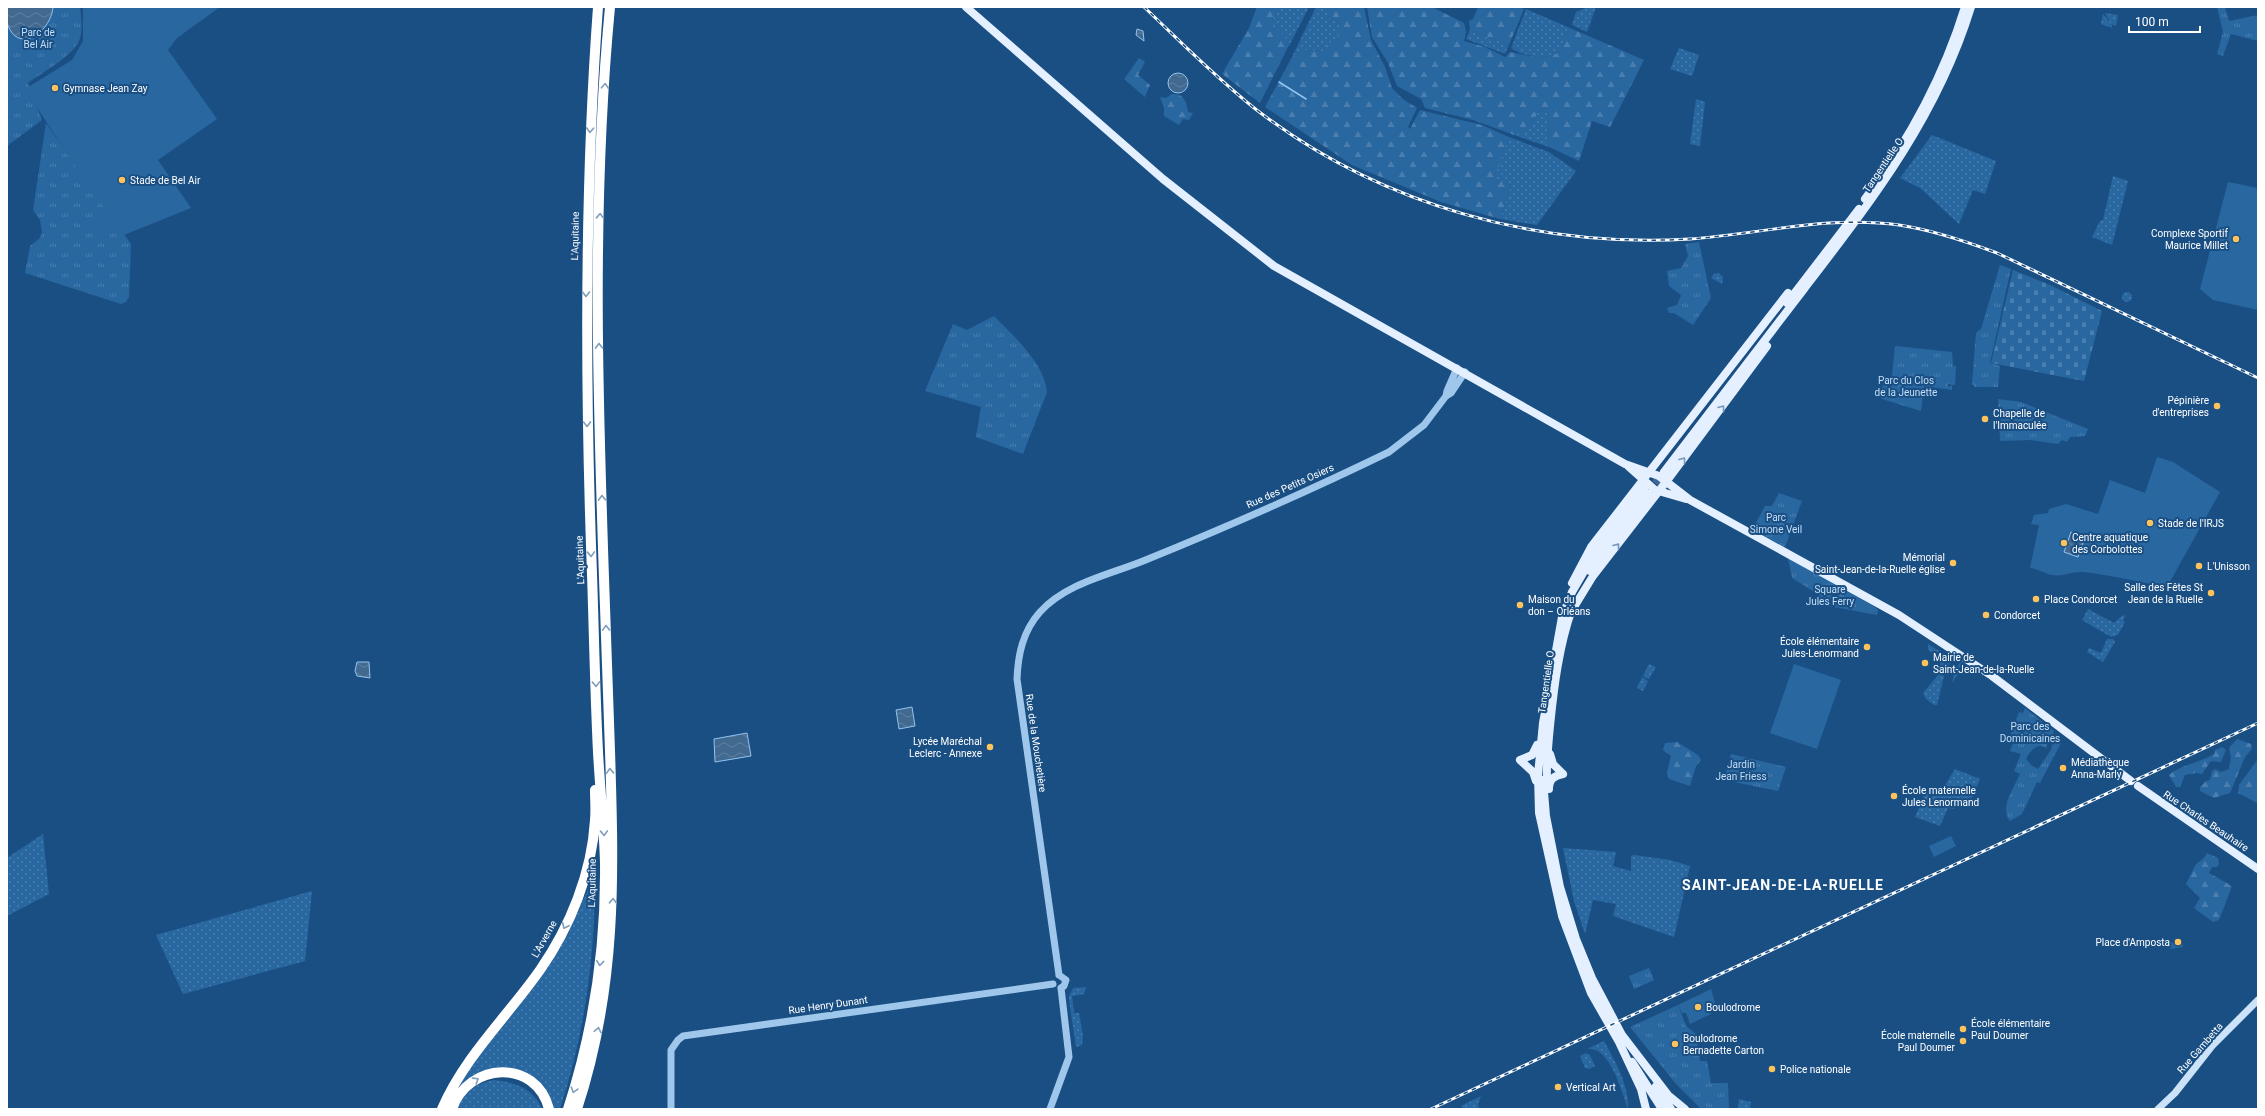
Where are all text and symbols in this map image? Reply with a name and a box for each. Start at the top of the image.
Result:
scale bar [2129,8,2200,34]
text: 100 m [2135,15,2169,29]
park label: Parc de Bel Air [21,27,55,50]
marker: Gymnase Jean Zay [50,83,60,93]
place label: Gymnase Jean Zay [63,83,148,94]
one-way arrow [600,83,609,89]
one-way arrow [586,127,595,133]
street label: Tangentielle O [1861,136,1905,194]
marker: Stade de Bel Air [117,175,127,185]
place label: Stade de Bel Air [130,175,201,186]
street label: L'Aquitaine [569,212,581,260]
one-way arrow [596,213,604,219]
place label: Complexe Sportif Maurice Millet [2151,228,2229,251]
marker: Complexe Sportif Maurice Millet [2231,234,2241,244]
one-way arrow [582,291,590,297]
one-way arrow [595,343,603,349]
park label: Parc du Clos de la Jeunette [1875,375,1937,398]
place label: Pépinière d'entreprises [2152,395,2209,418]
marker: Pépinière d'entreprises [2212,401,2222,411]
one-way arrow [1718,405,1725,412]
place label: Chapelle de l'Immaculée [1993,408,2047,431]
marker: Chapelle de l'Immaculée [1980,414,1990,424]
one-way arrow [583,421,592,427]
one-way arrow [1678,457,1686,464]
street label: Rue des Petits Osiers [1245,462,1335,510]
one-way arrow [597,495,606,501]
park label: Parc Simone Veil [1750,512,1802,535]
marker: Stade de l'IRJS [2145,518,2155,528]
place label: Stade de l'IRJS [2158,518,2224,529]
place label: Centre aquatique des Corbolottes [2072,532,2148,555]
street label: L'Aquitaine [574,535,586,585]
marker: Centre aquatique des Corbolottes [2059,538,2069,548]
one-way arrow [1612,543,1619,550]
one-way arrow [587,551,596,557]
place label: Mémorial Saint-Jean-de-la-Ruelle église [1815,552,1945,575]
marker: Mémorial Saint-Jean-de-la-Ruelle église [1948,558,1958,568]
marker: L'Unisson [2194,561,2204,571]
place label: L'Unisson [2207,561,2250,572]
place label: Salle des Fêtes St Jean de la Ruelle [2124,582,2203,605]
park label: Square Jules Ferry [1806,584,1855,607]
marker: Salle des Fêtes St Jean de la Ruelle [2206,588,2216,598]
place label: Maison du don – Orléans [1528,594,1591,617]
marker: Place Condorcet [2031,594,2041,604]
place label: Place Condorcet [2044,594,2117,605]
marker: Maison du don – Orléans [1515,600,1525,610]
marker: Condorcet [1981,610,1991,620]
place label: Condorcet [1994,610,2040,621]
one-way arrow [602,625,610,631]
place label: École élémentaire Jules-Lenormand [1780,635,1859,659]
marker: École élémentaire Jules-Lenormand [1862,642,1872,652]
street label: Tangentielle O [1536,650,1556,714]
place label: Mairie de Saint-Jean-de-la-Ruelle [1933,652,2034,675]
marker: Mairie de Saint-Jean-de-la-Ruelle [1920,658,1930,668]
one-way arrow [592,681,600,687]
street label: Rue de la Mouchetière [1024,693,1048,793]
park label: Parc des Dominicaines [2000,721,2060,744]
place label: Lycée Maréchal Leclerc - Annexe [909,736,982,759]
marker: Lycée Maréchal Leclerc - Annexe [985,742,995,752]
place label: Médiathèque Anna-Marly [2071,757,2129,780]
park label: Jardin Jean Friess [1715,759,1767,782]
marker: Médiathèque Anna-Marly [2058,763,2068,773]
one-way arrow [606,768,615,774]
place label: École maternelle Jules Lenormand [1902,784,1979,808]
street label: Rue Charles Beauhaire [2161,788,2251,854]
marker: École maternelle Jules Lenormand [1889,791,1899,801]
one-way arrow [599,830,608,836]
street label: L'Aquitaine [586,859,598,907]
district label: SAINT-JEAN-DE-LA-RUELLE [1682,877,1884,893]
one-way arrow [608,898,617,904]
street label: L'Arverne [529,918,559,960]
one-way arrow [562,922,570,929]
place label: Place d'Amposta [2096,937,2170,948]
marker: Place d'Amposta [2173,937,2183,947]
one-way arrow [596,960,605,966]
street label: Rue Henry Dunant [788,994,868,1016]
marker: Boulodrome [1693,1002,1703,1012]
place label: Boulodrome [1706,1002,1760,1013]
place label: École élémentaire Paul Doumer [1971,1017,2050,1041]
street label: Rue Gambetta [2175,1020,2225,1076]
marker: École élémentaire Paul Doumer [1958,1024,1968,1034]
one-way arrow [593,1027,602,1033]
place label: École maternelle Paul Doumer [1881,1029,1956,1053]
place label: Boulodrome Bernadette Carton [1683,1033,1764,1056]
marker: École maternelle Paul Doumer [1958,1036,1968,1046]
marker: Boulodrome Bernadette Carton [1670,1039,1680,1049]
marker: Police nationale [1767,1064,1777,1074]
place label: Police nationale [1780,1064,1851,1075]
one-way arrow [472,1077,479,1084]
marker: Vertical Art [1553,1082,1563,1092]
place label: Vertical Art [1566,1082,1616,1093]
one-way arrow [570,1086,579,1093]

